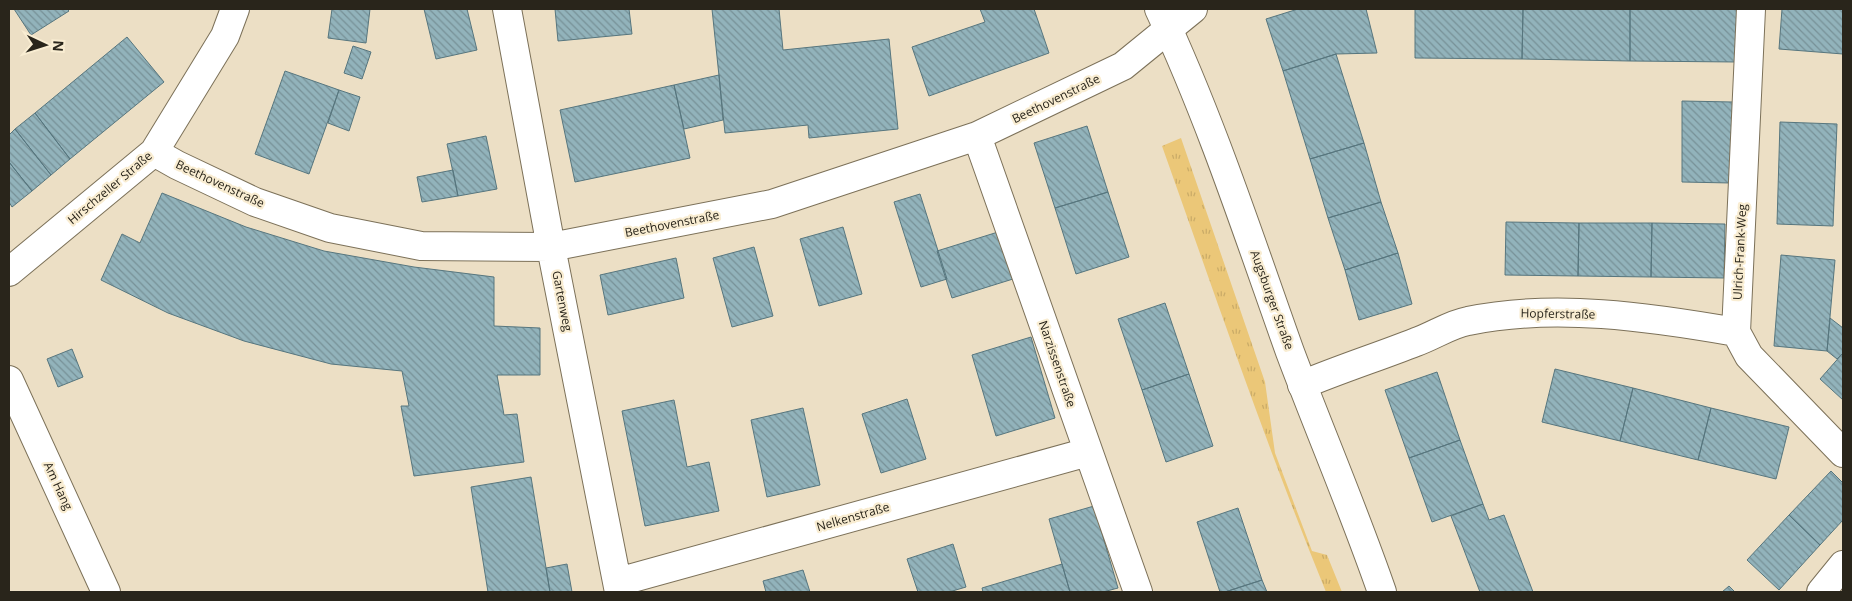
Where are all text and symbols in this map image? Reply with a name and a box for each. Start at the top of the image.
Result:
north arrow [20,20,70,70]
text: N [49,40,68,52]
street label: Beethovenstraße [1009,70,1103,127]
street label: Hirschzeller Straße [64,147,156,228]
street label: Beethovenstraße [173,156,268,212]
street label: Ulrich-Frank-Weg [1728,203,1751,301]
street label: Beethovenstraße [623,206,721,241]
street label: Augsburger Straße [1247,248,1298,352]
street label: Gartenweg [548,269,577,333]
street label: Hopferstraße [1520,304,1596,323]
street label: Narzissenstraße [1035,318,1080,410]
street label: Am Hang [40,459,77,513]
street label: Nelkenstraße [814,498,891,535]

